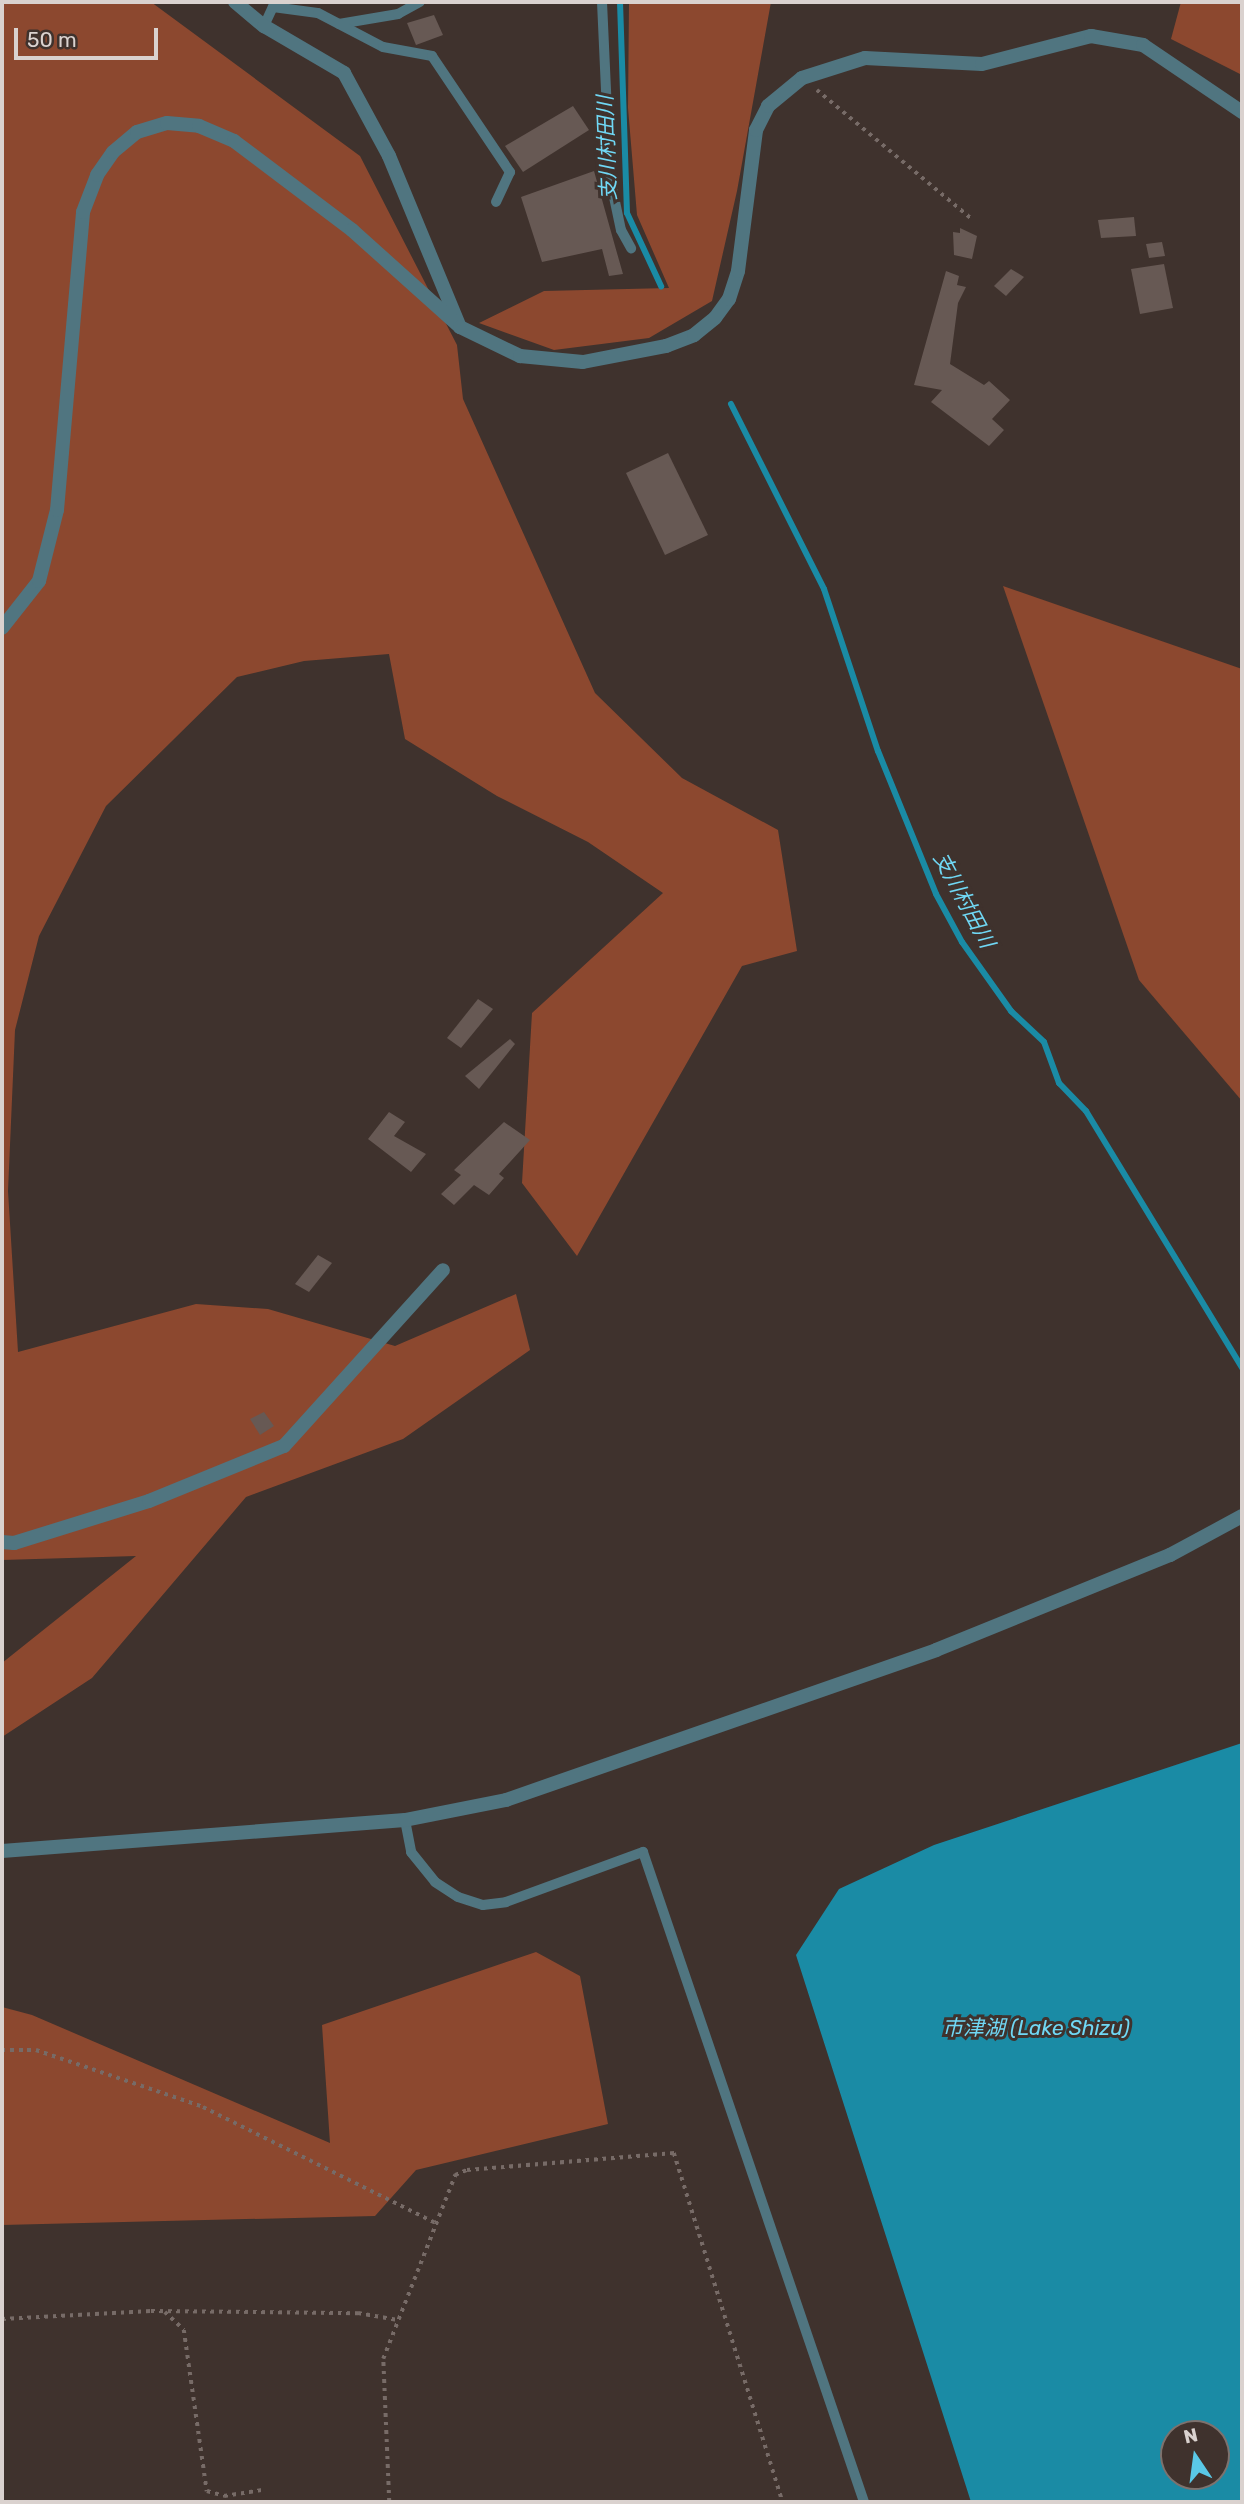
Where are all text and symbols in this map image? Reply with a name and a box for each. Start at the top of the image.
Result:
scale bar [18,14,161,58]
text: 50 m [27,27,77,52]
water label: 支川村田川 [593,95,621,201]
water label: 支川村田川 [928,848,1000,952]
water label: 市津湖 (Lake Shizu) [942,2015,1130,2041]
north arrow [1160,2420,1230,2490]
text: N [1181,2423,1200,2449]

